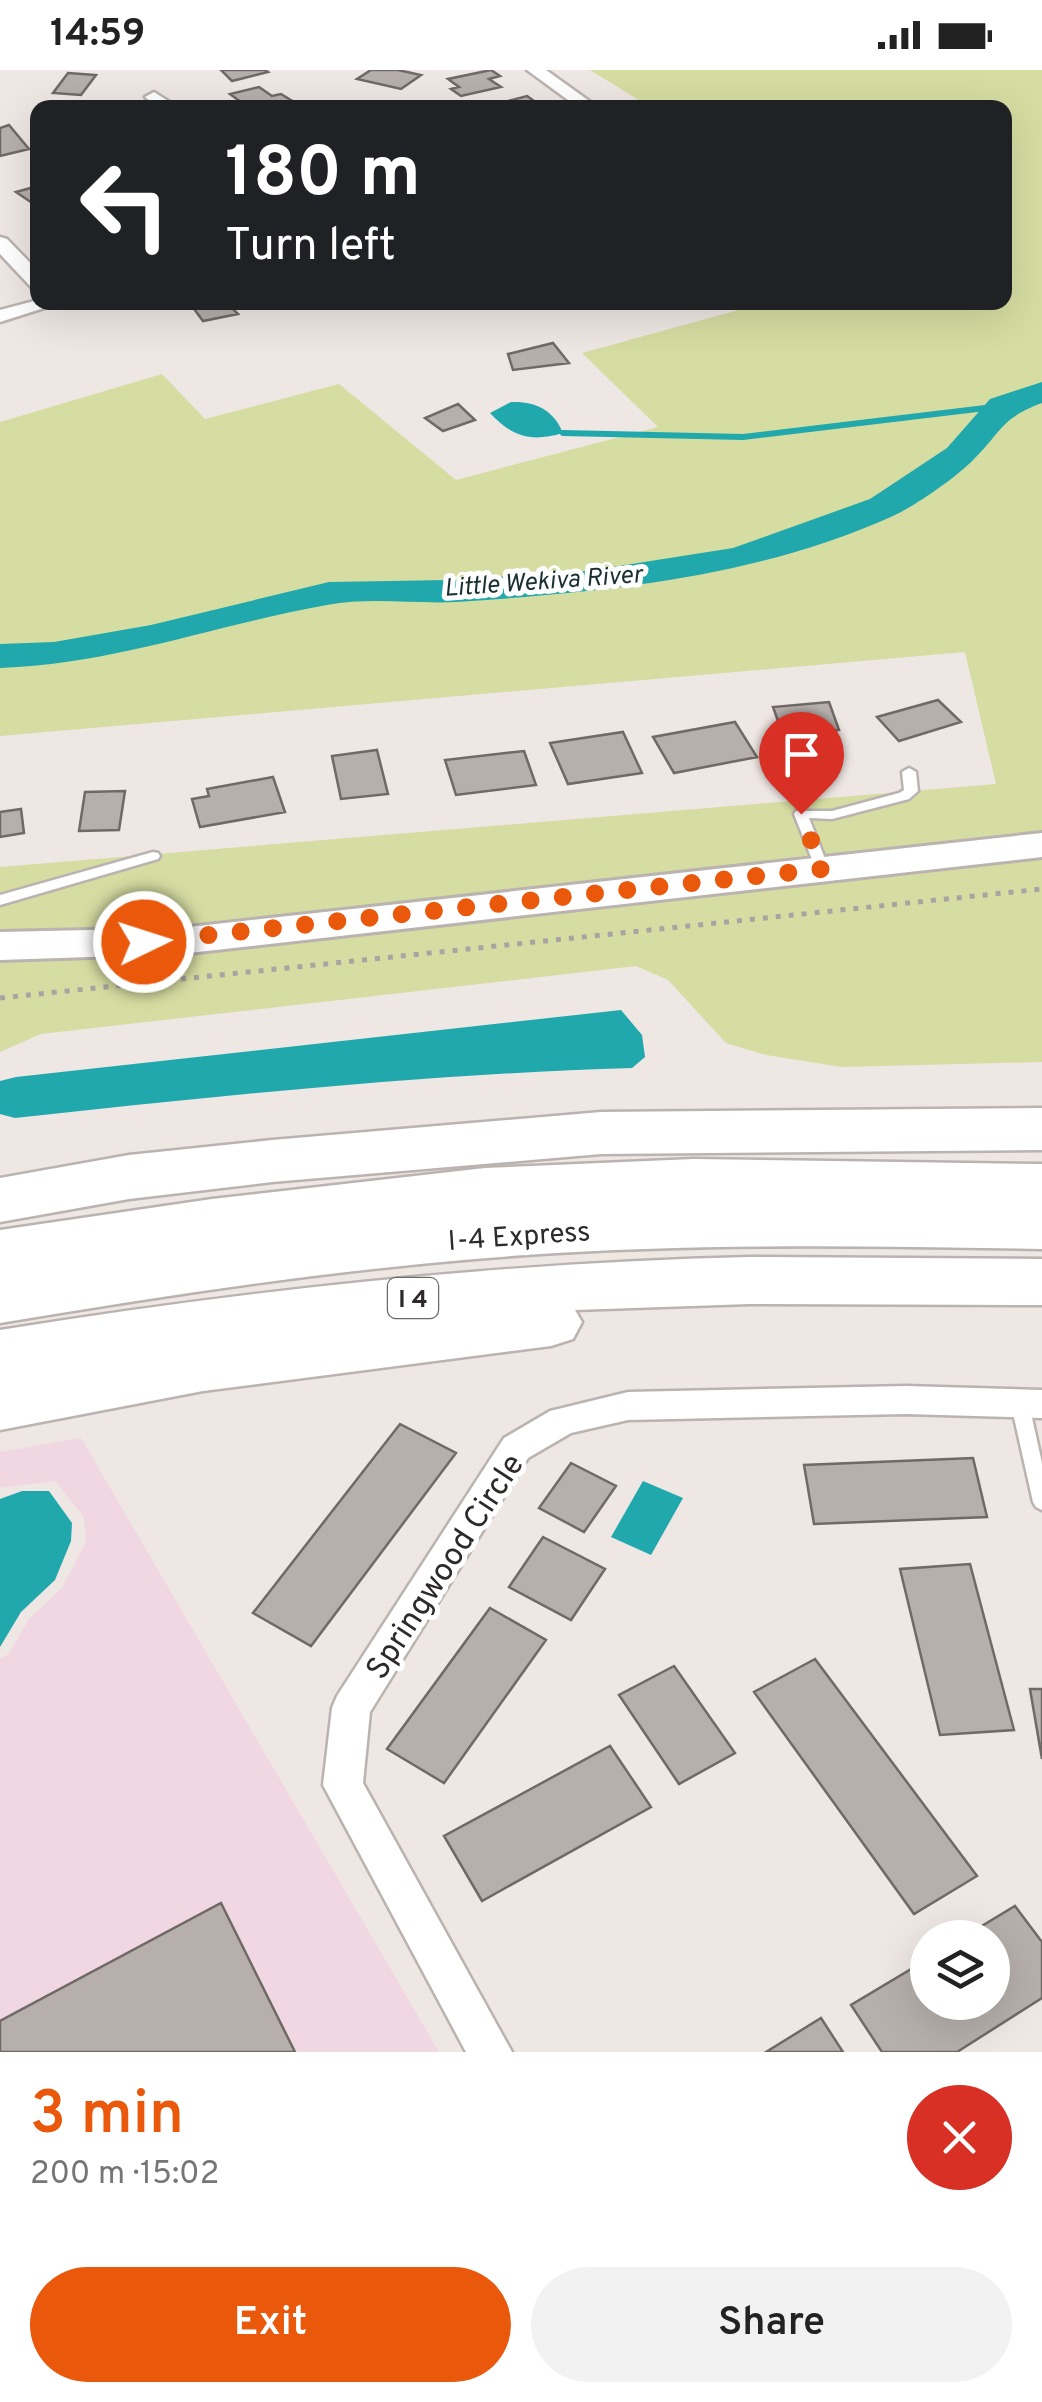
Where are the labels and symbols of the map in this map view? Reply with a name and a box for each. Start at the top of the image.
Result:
water label: Little Wekiva River [443,560,646,606]
pin [759,712,844,815]
position arrow [92,890,196,994]
street label: I-4 Express [447,1215,592,1261]
road number: I 4 [388,1278,438,1318]
street label: Springwood Circle [359,1447,534,1688]

